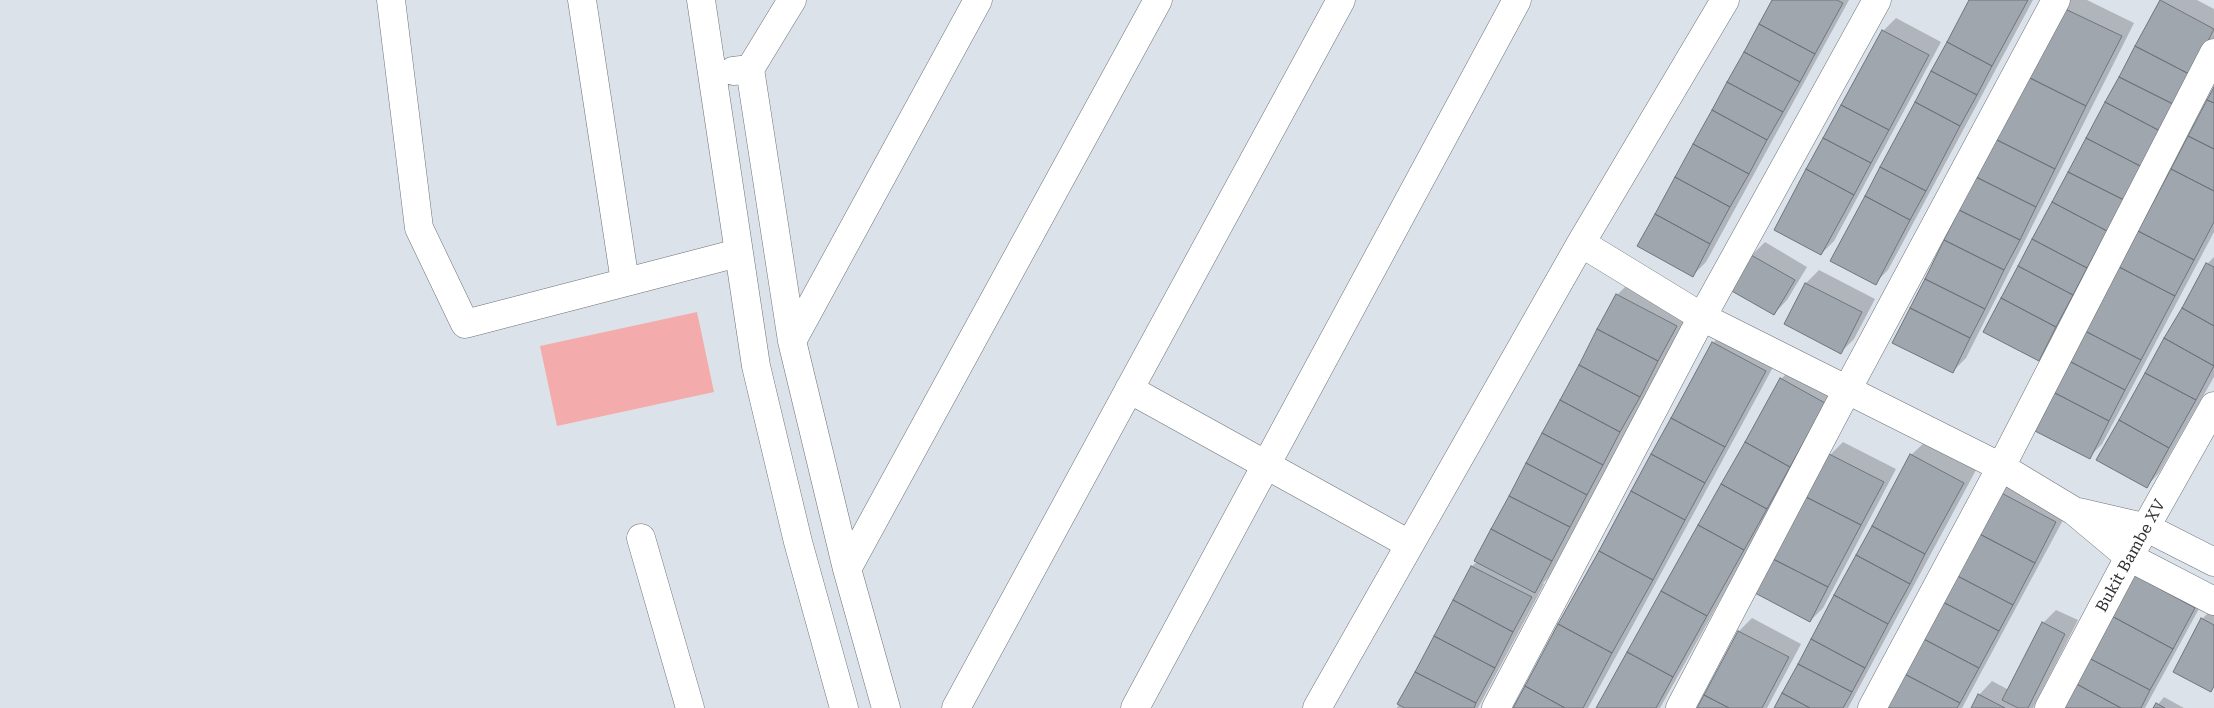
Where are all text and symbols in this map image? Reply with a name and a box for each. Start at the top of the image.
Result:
street label: Bukit Bambe XV [2092,496,2170,616]

